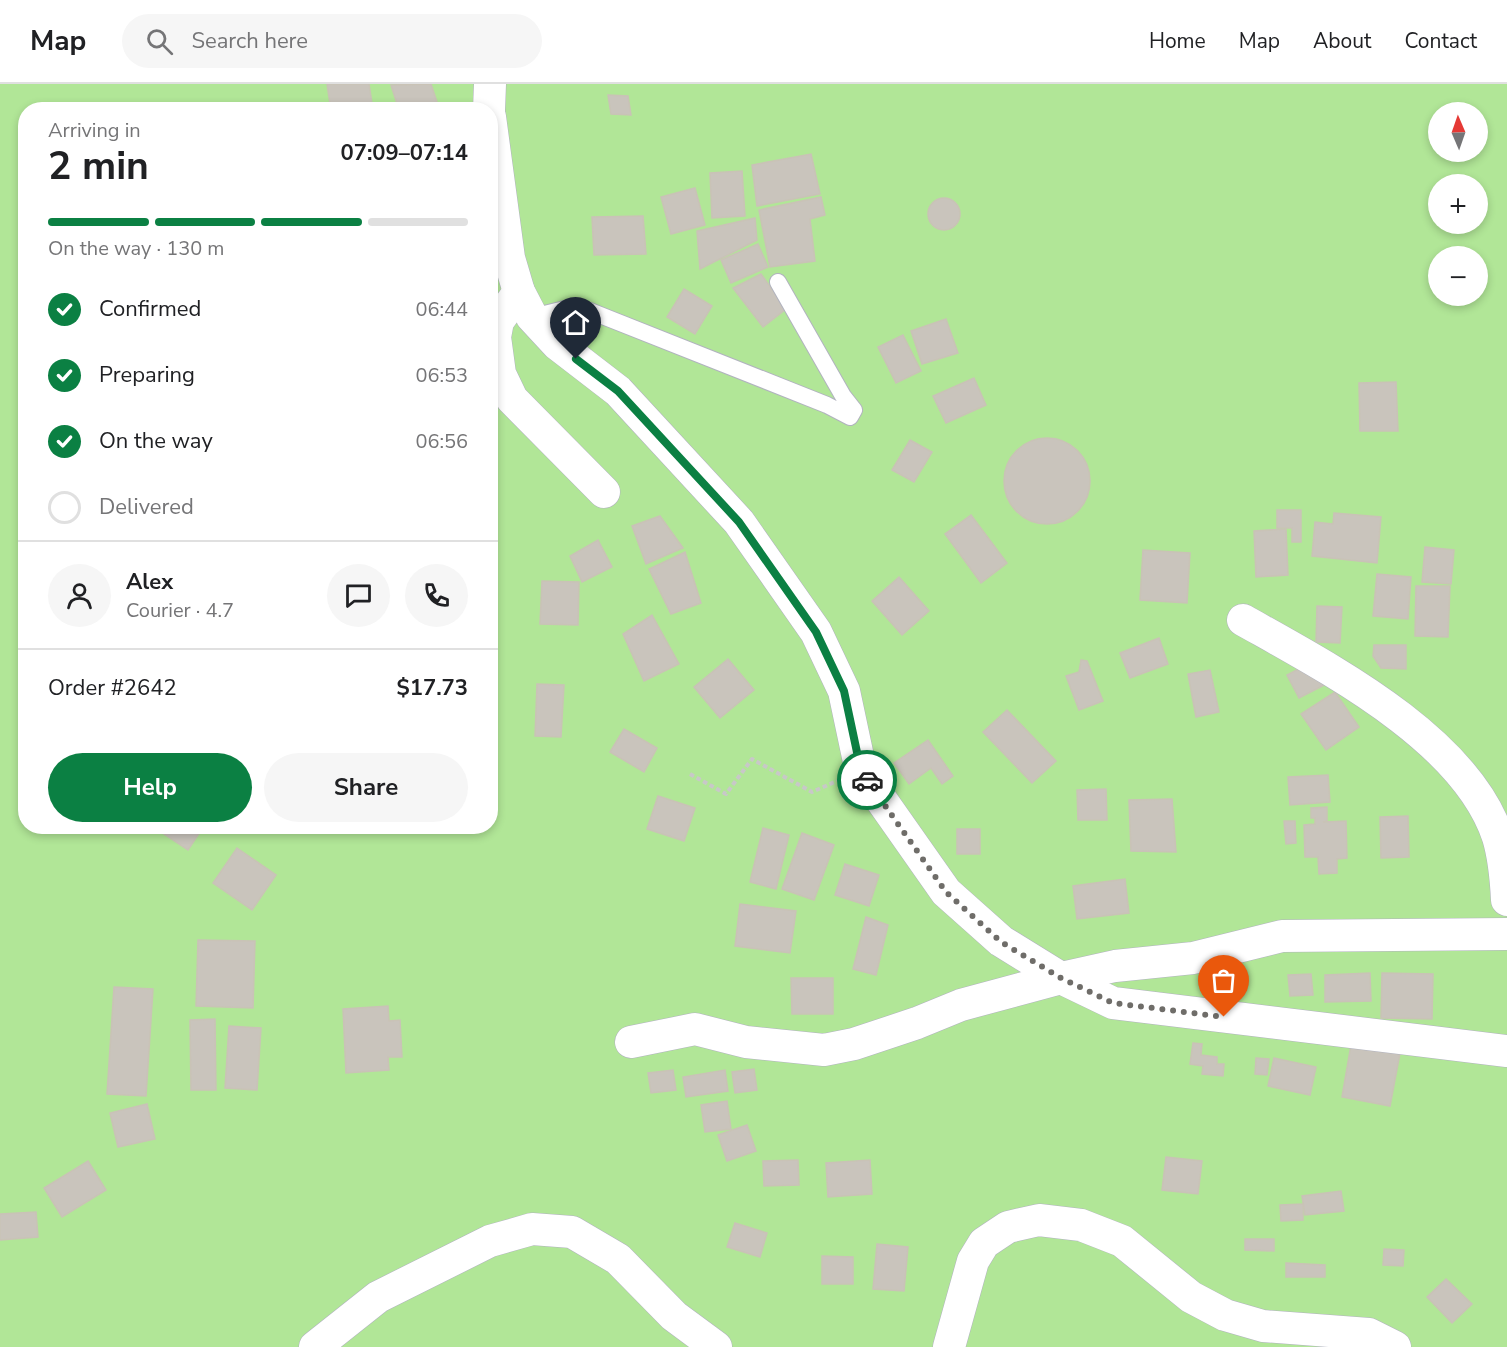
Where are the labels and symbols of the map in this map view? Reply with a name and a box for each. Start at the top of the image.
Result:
north arrow [1428,102,1488,162]
pin [550,297,601,359]
courier [837,750,897,810]
pin [1198,955,1249,1017]

